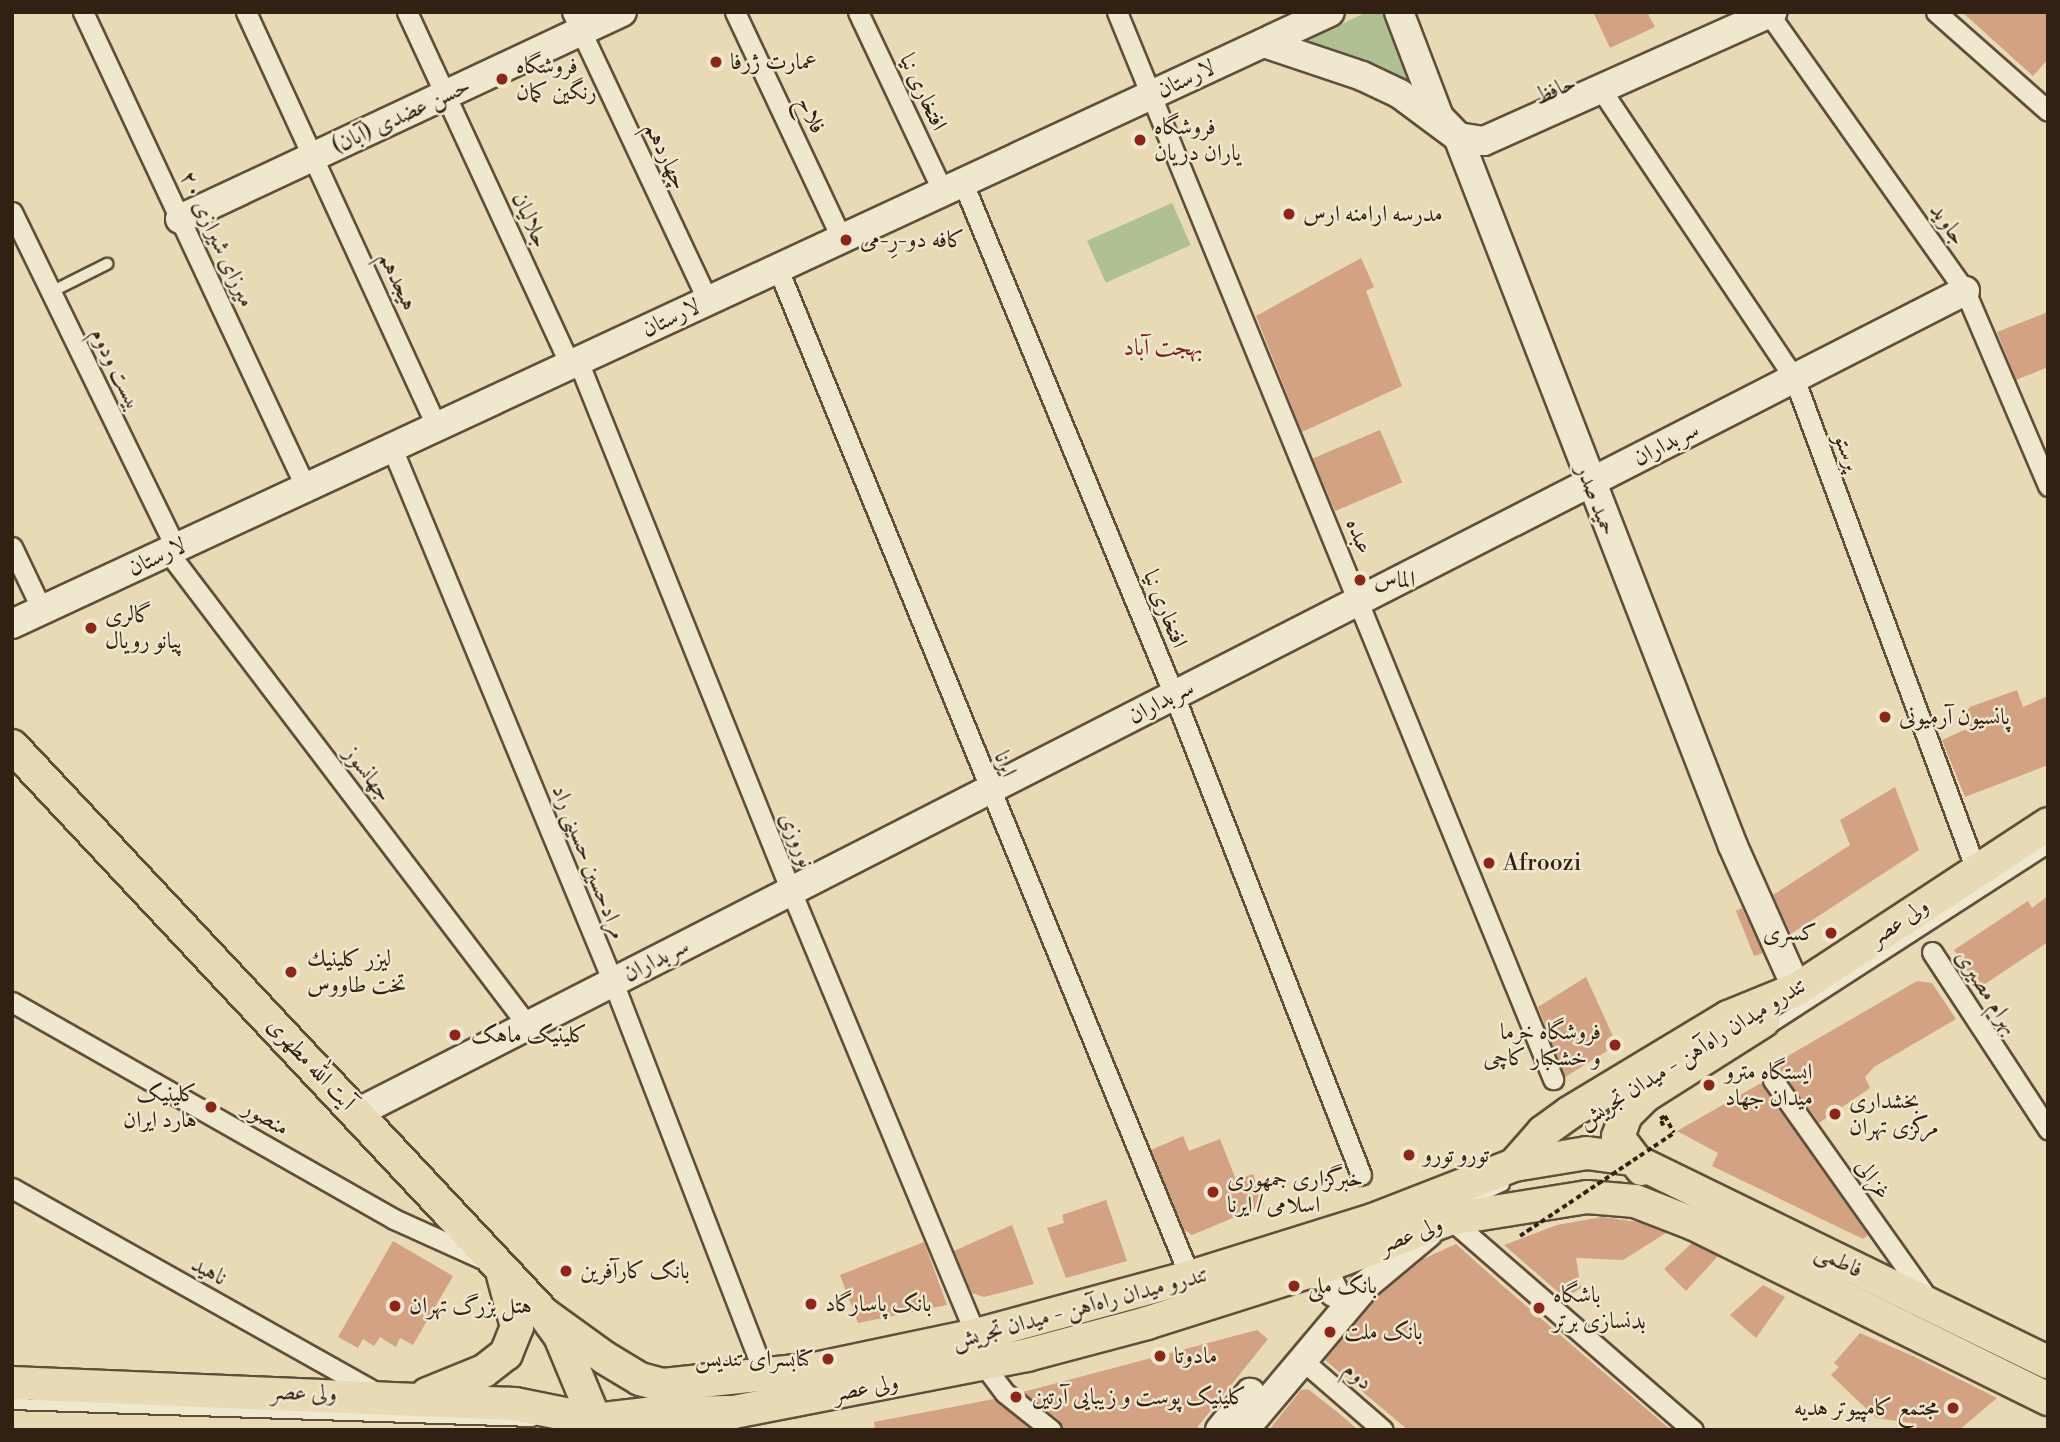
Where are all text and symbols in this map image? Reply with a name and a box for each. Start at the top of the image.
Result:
place label: عمارت ژرفا [730,48,817,76]
street label: افتخاری نیا [893,49,953,135]
place label: فروشگاه رنگین کمان [516,52,597,106]
marker: عمارت ژرفا [708,54,724,70]
street label: لارستان [1153,54,1219,104]
street label: حافظ [1530,68,1580,112]
marker: فروشگاه رنگین کمان [494,71,510,87]
street label: حسن عضدی (آبان) [327,72,475,160]
street label: فلاح [790,92,832,138]
place label: فروشگاه یاران دریان [1154,113,1241,167]
street label: چهاردهم [638,118,694,194]
marker: فروشگاه یاران دریان [1132,132,1148,148]
street label: میرزای شیرازی ۲۰ [173,166,261,312]
street label: جلالیان [505,188,555,252]
street label: جاوید [1924,198,1972,250]
place label: مدرسه ارامنه ارس [1303,200,1443,228]
marker: مدرسه ارامنه ارس [1281,206,1297,222]
place label: کافه دو-رِ-می [860,226,965,254]
marker: کافه دو-رِ-می [838,232,854,248]
street label: هیجدهم [372,247,424,315]
street label: لارستان [638,293,704,343]
street label: بیست ودوم [84,323,148,415]
district label: بهجت آباد [1123,335,1203,363]
street label: سربداران [1629,416,1703,472]
street label: پرستو [1828,430,1866,474]
street label: حمید صدر [1570,460,1622,540]
street label: عبده [1339,514,1379,558]
street label: لارستان [124,532,190,582]
street label: افتخاری نیا [1137,566,1193,652]
place label: الماس [1374,566,1415,594]
marker: الماس [1352,572,1368,588]
place label: گالری پیانو رویال [105,601,183,655]
marker: گالری پیانو رویال [83,620,99,636]
street label: سربداران [1124,674,1198,730]
place label: پانسیون آرمیونی [1899,703,2010,731]
marker: پانسیون آرمیونی [1877,709,1893,725]
street label: جهانسوز [338,741,398,807]
street label: ايرنا [987,747,1023,781]
street label: مرادحسین حسینی راد [545,781,633,943]
street label: نوروزی [773,808,821,872]
place label: Afroozi [1503,849,1581,877]
marker: Afroozi [1481,855,1497,871]
street label: ولی عصر [1864,892,1934,952]
place label: كسرى [1763,919,1817,947]
marker: كسرى [1823,925,1839,941]
street label: سربداران [619,932,693,988]
street label: بهرام مصیری [1949,944,2025,1040]
place label: ليزر كلينيك تخت طاووس [307,945,406,999]
marker: ليزر كلينيك تخت طاووس [281,962,301,982]
street label: تندرو میدان راه‌آهن - میدان تجریش [1573,971,1811,1135]
street label: آیت الله مطهری [261,1012,361,1116]
place label: فروشگاه خرما و خشکبار کاچی [1483,1018,1601,1072]
place label: کلینیک ماهک [471,1021,587,1049]
marker: کلینیک ماهک [445,1025,465,1045]
marker: فروشگاه خرما و خشکبار کاچی [1607,1037,1623,1053]
place label: ایستگاه مترو میدان جهاد [1725,1058,1813,1112]
marker: ایستگاه مترو میدان جهاد [1699,1075,1719,1095]
place label: کلینیک هارد ایران [123,1080,197,1134]
place label: بخشداری مرکزی تهران [1849,1087,1939,1141]
street label: منصور [238,1094,294,1142]
marker: کلینیک هارد ایران [203,1099,219,1115]
marker: بخشداری مرکزی تهران [1827,1106,1843,1122]
place label: تورو تورو [1423,1141,1489,1169]
marker: تورو تورو [1401,1147,1417,1163]
street label: غزالی [1849,1153,1897,1205]
place label: خبرگزاری جمهوری اسلامی / ایرنا [1227,1165,1363,1219]
marker: خبرگزاری جمهوری اسلامی / ایرنا [1205,1184,1221,1200]
street label: ولی عصر [1375,1210,1447,1260]
street label: فاطمی [1811,1238,1867,1284]
street label: ناهید [186,1250,232,1292]
place label: بانک کارآفرین [580,1257,690,1285]
street label: تندرو میدان راه‌آهن - میدان تجریش [949,1260,1211,1356]
marker: بانک کارآفرین [558,1263,574,1279]
place label: بانک ملی [1308,1272,1377,1300]
marker: بانک ملی [1286,1278,1302,1294]
place label: باشگاه بدنسازی برتر [1553,1281,1646,1335]
place label: بانک پاسارگاد [825,1290,932,1318]
place label: هتل بزرگ تهران [409,1292,532,1320]
marker: بانک پاسارگاد [803,1296,819,1312]
marker: هتل بزرگ تهران [387,1298,403,1314]
marker: باشگاه بدنسازی برتر [1531,1300,1547,1316]
place label: بانک ملت [1344,1318,1423,1346]
marker: بانک ملت [1322,1324,1338,1340]
place label: مادوتا [1174,1342,1217,1370]
place label: کتابسرای تندیس [695,1345,814,1373]
marker: مادوتا [1152,1348,1168,1364]
marker: کتابسرای تندیس [820,1351,836,1367]
street label: دوم [1338,1356,1378,1396]
street label: ولی عصر [831,1368,901,1408]
street label: ولی عصر [271,1378,337,1408]
place label: کلینیک پوست و زیبایی آرتین [1032,1383,1246,1411]
marker: کلینیک پوست و زیبایی آرتین [1006,1387,1026,1407]
place label: مجتمع کامپیوتر هدیه [1794,1394,1939,1422]
marker: مجتمع کامپیوتر هدیه [1945,1400,1961,1416]

